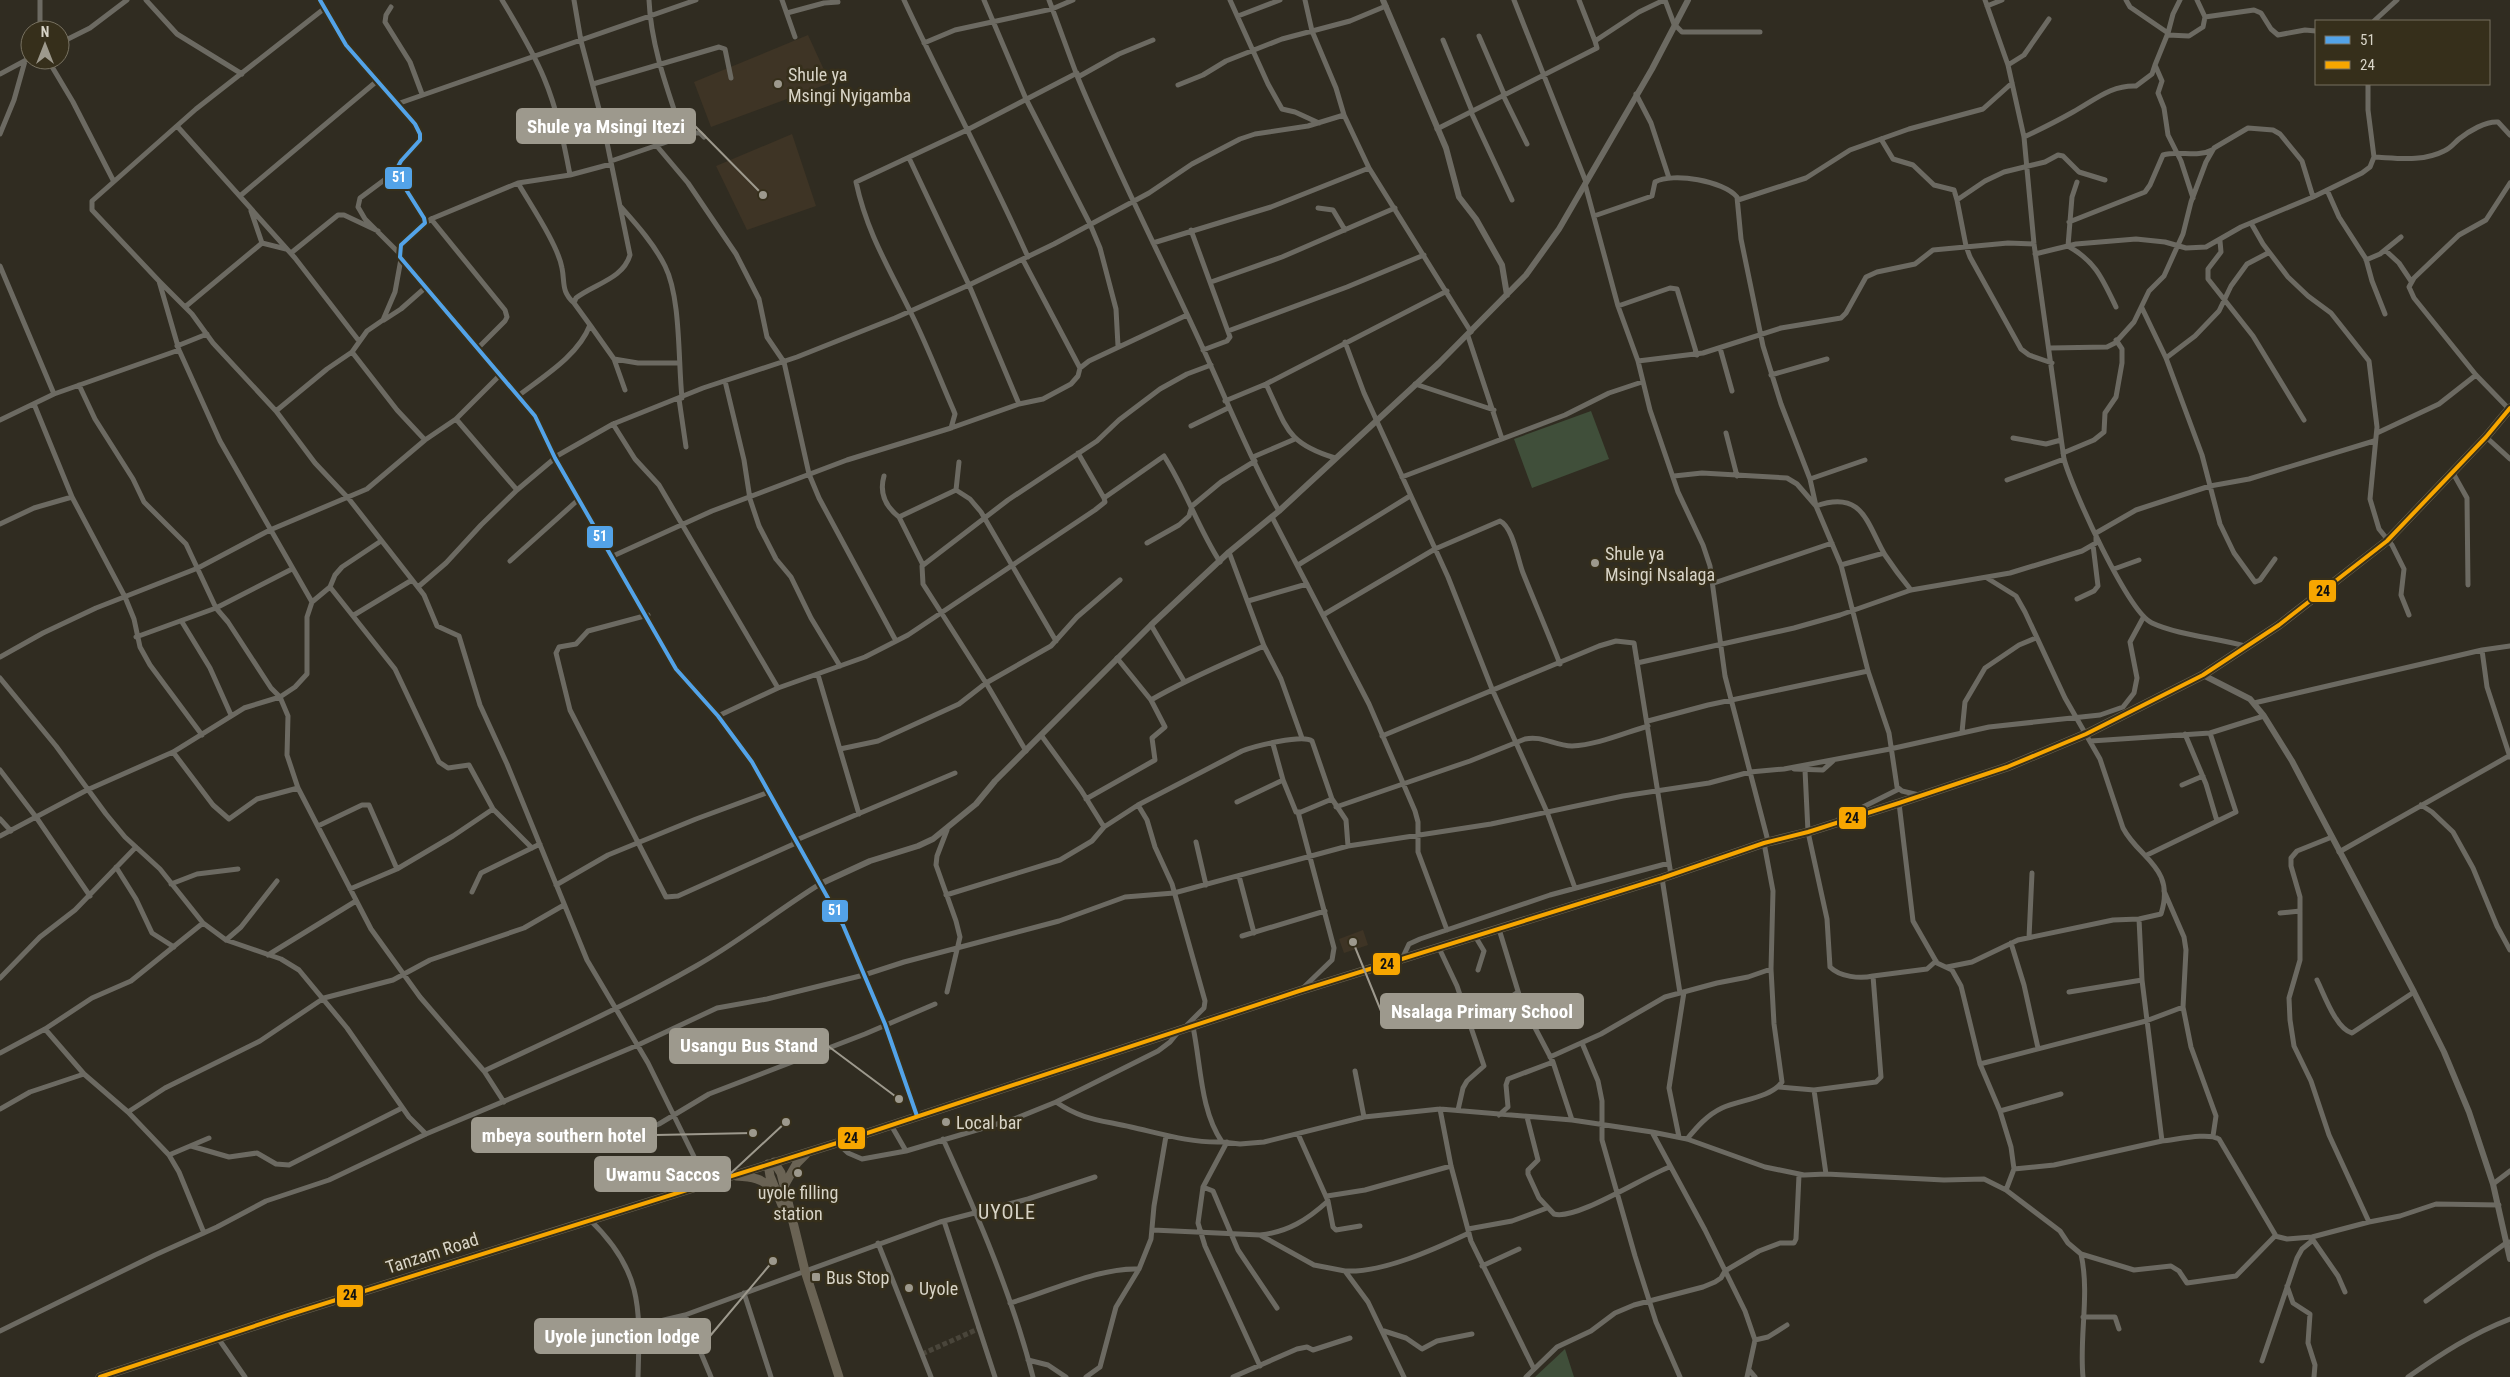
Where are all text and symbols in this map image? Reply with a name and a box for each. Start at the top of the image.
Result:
north arrow [20,20,70,70]
legend [2315,20,2490,85]
text: N [41,24,49,40]
text: 51 [2360,31,2375,49]
text: 24 [2360,56,2375,74]
place label: Shule ya Msingi Nyigamba [788,64,911,106]
marker: Shule ya Msingi Nyigamba [772,78,784,90]
callout: Shule ya Msingi Itezi [517,109,695,143]
text: Shule ya Msingi Itezi [527,115,685,138]
line badge: 51 [384,166,413,190]
text: 51 [392,169,406,185]
line badge: 51 [586,525,614,549]
text: 51 [593,528,607,544]
place label: Shule ya Msingi Nsalaga [1605,543,1715,585]
marker: Shule ya Msingi Nsalaga [1589,557,1601,569]
line badge: 24 [2308,579,2337,603]
text: 24 [2316,583,2330,599]
line badge: 24 [1838,806,1867,830]
text: 24 [1845,810,1859,826]
line badge: 51 [821,899,849,923]
text: 51 [828,902,842,918]
line badge: 24 [1372,952,1401,976]
text: 24 [1380,956,1394,972]
callout: Nsalaga Primary School [1381,994,1583,1028]
text: Nsalaga Primary School [1391,1000,1573,1023]
callout: Usangu Bus Stand [670,1029,828,1063]
text: Usangu Bus Stand [680,1034,818,1057]
place label: Local bar [956,1112,1022,1133]
marker: Local bar [940,1116,952,1128]
callout: mbeya southern hotel [472,1118,656,1152]
text: mbeya southern hotel [482,1124,646,1147]
line badge: 24 [837,1126,866,1150]
text: 24 [844,1130,858,1146]
callout: Uwamu Saccos [595,1157,730,1191]
text: Uwamu Saccos [606,1163,720,1186]
marker: uyole filling station [792,1167,804,1179]
place label: uyole filling station [758,1182,838,1224]
district label: UYOLE [978,1200,1036,1224]
street label: Tanzam Road [383,1228,481,1278]
place label: Bus Stop [826,1267,889,1288]
marker: Bus Stop [810,1271,822,1283]
place label: Uyole [919,1278,958,1299]
marker: Uyole [903,1282,915,1294]
line badge: 24 [336,1284,364,1308]
text: 24 [343,1287,357,1303]
callout: Uyole junction lodge [535,1319,710,1353]
text: Uyole junction lodge [544,1325,700,1348]

